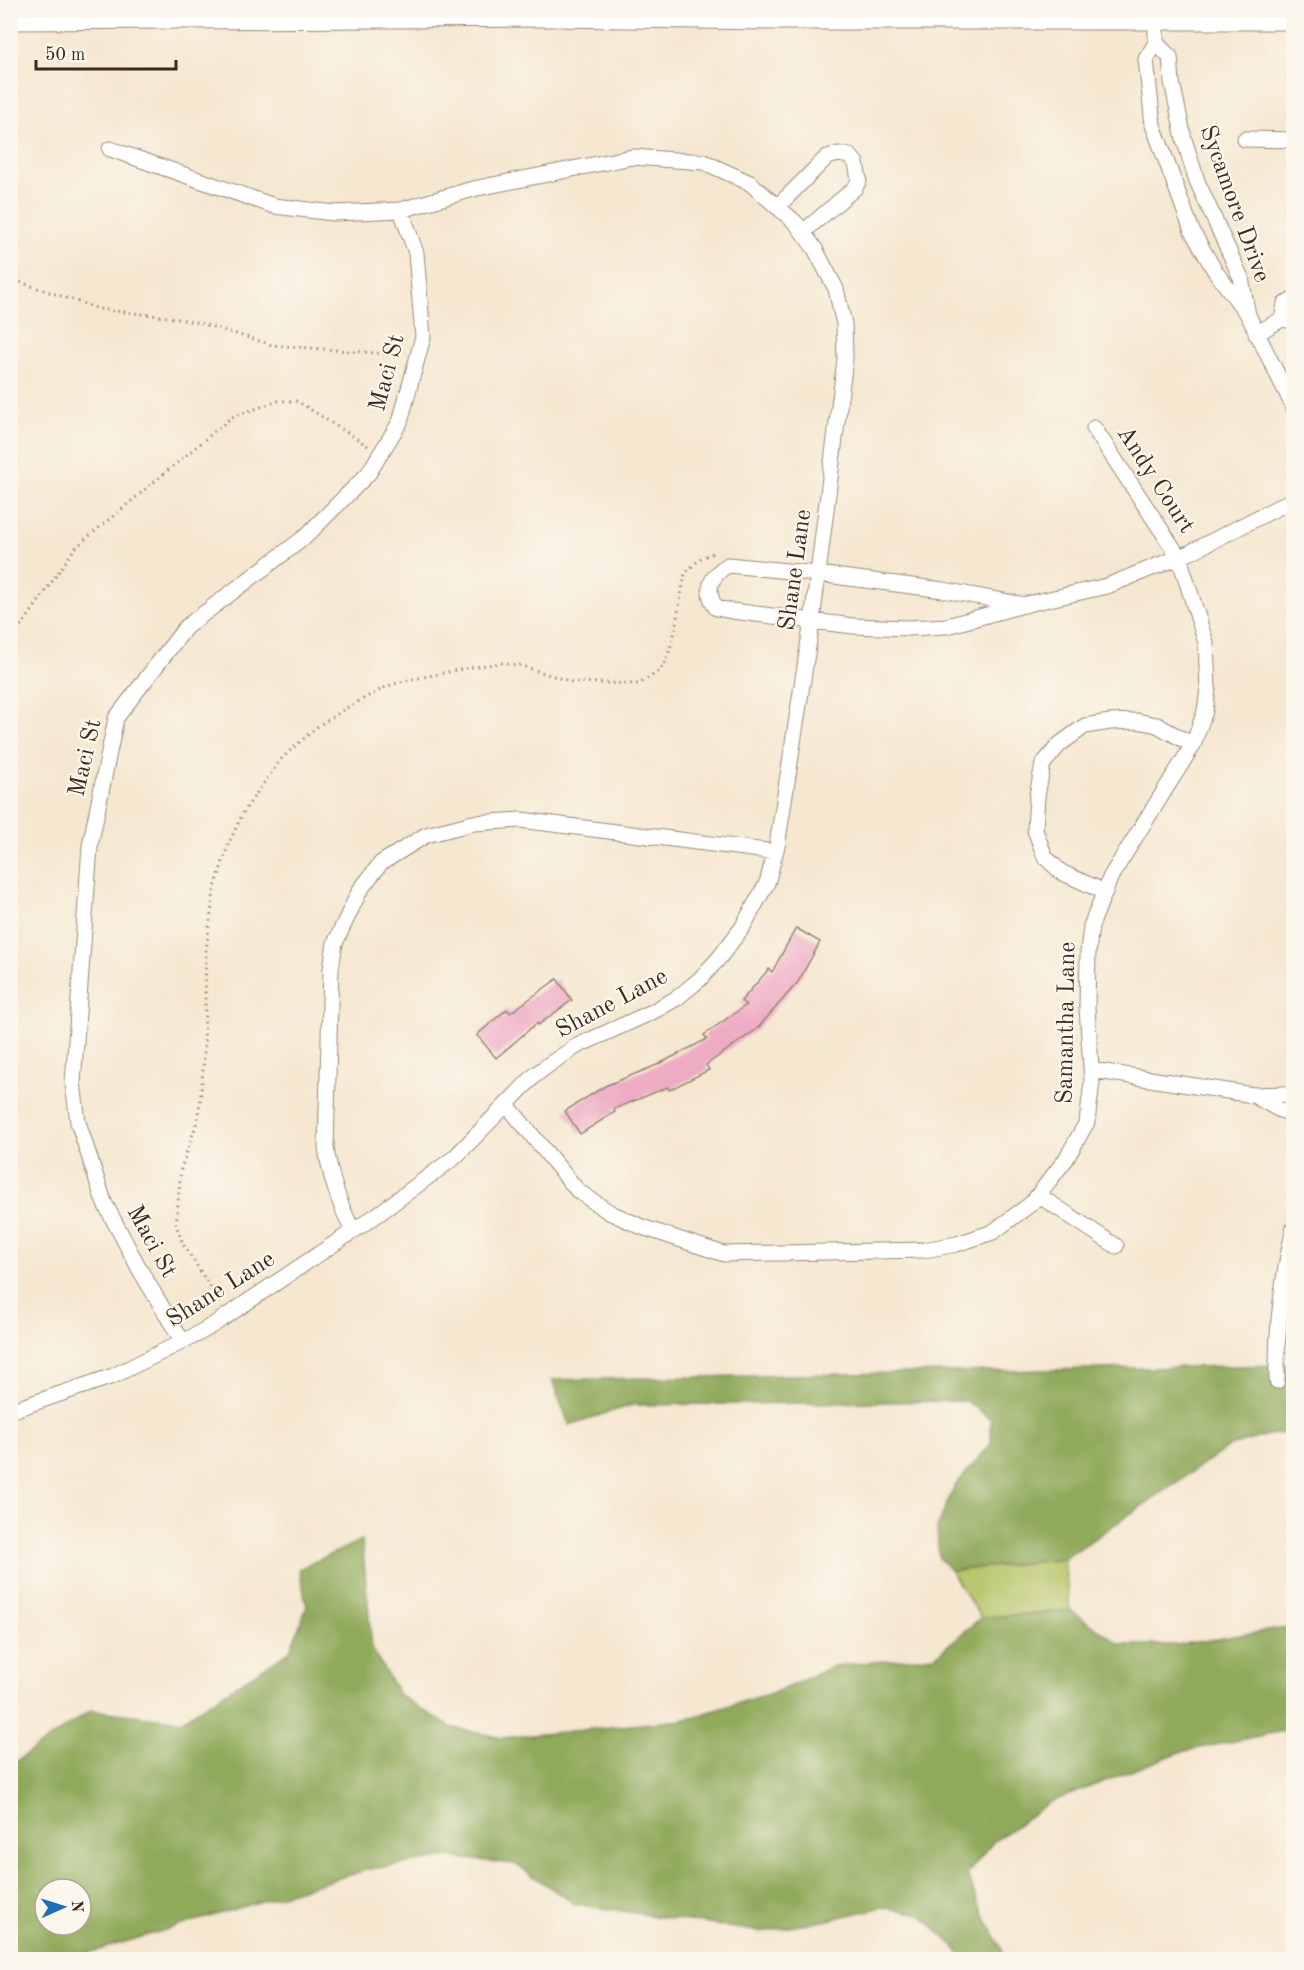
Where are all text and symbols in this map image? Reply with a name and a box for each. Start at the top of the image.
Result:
scale bar [36,33,176,71]
text: 50 m [45,46,85,64]
street label: Sycamore Drive [1195,122,1273,286]
street label: Maci St [366,332,410,414]
street label: Andy Court [1112,422,1198,538]
street label: Shane Lane [776,508,816,632]
street label: Maci St [65,717,107,799]
street label: Samantha Lane [1054,942,1080,1104]
street label: Shane Lane [552,965,672,1043]
street label: Maci St [121,1202,181,1282]
street label: Shane Lane [163,1247,279,1333]
north arrow [33,1877,93,1937]
text: N [68,1900,84,1914]

